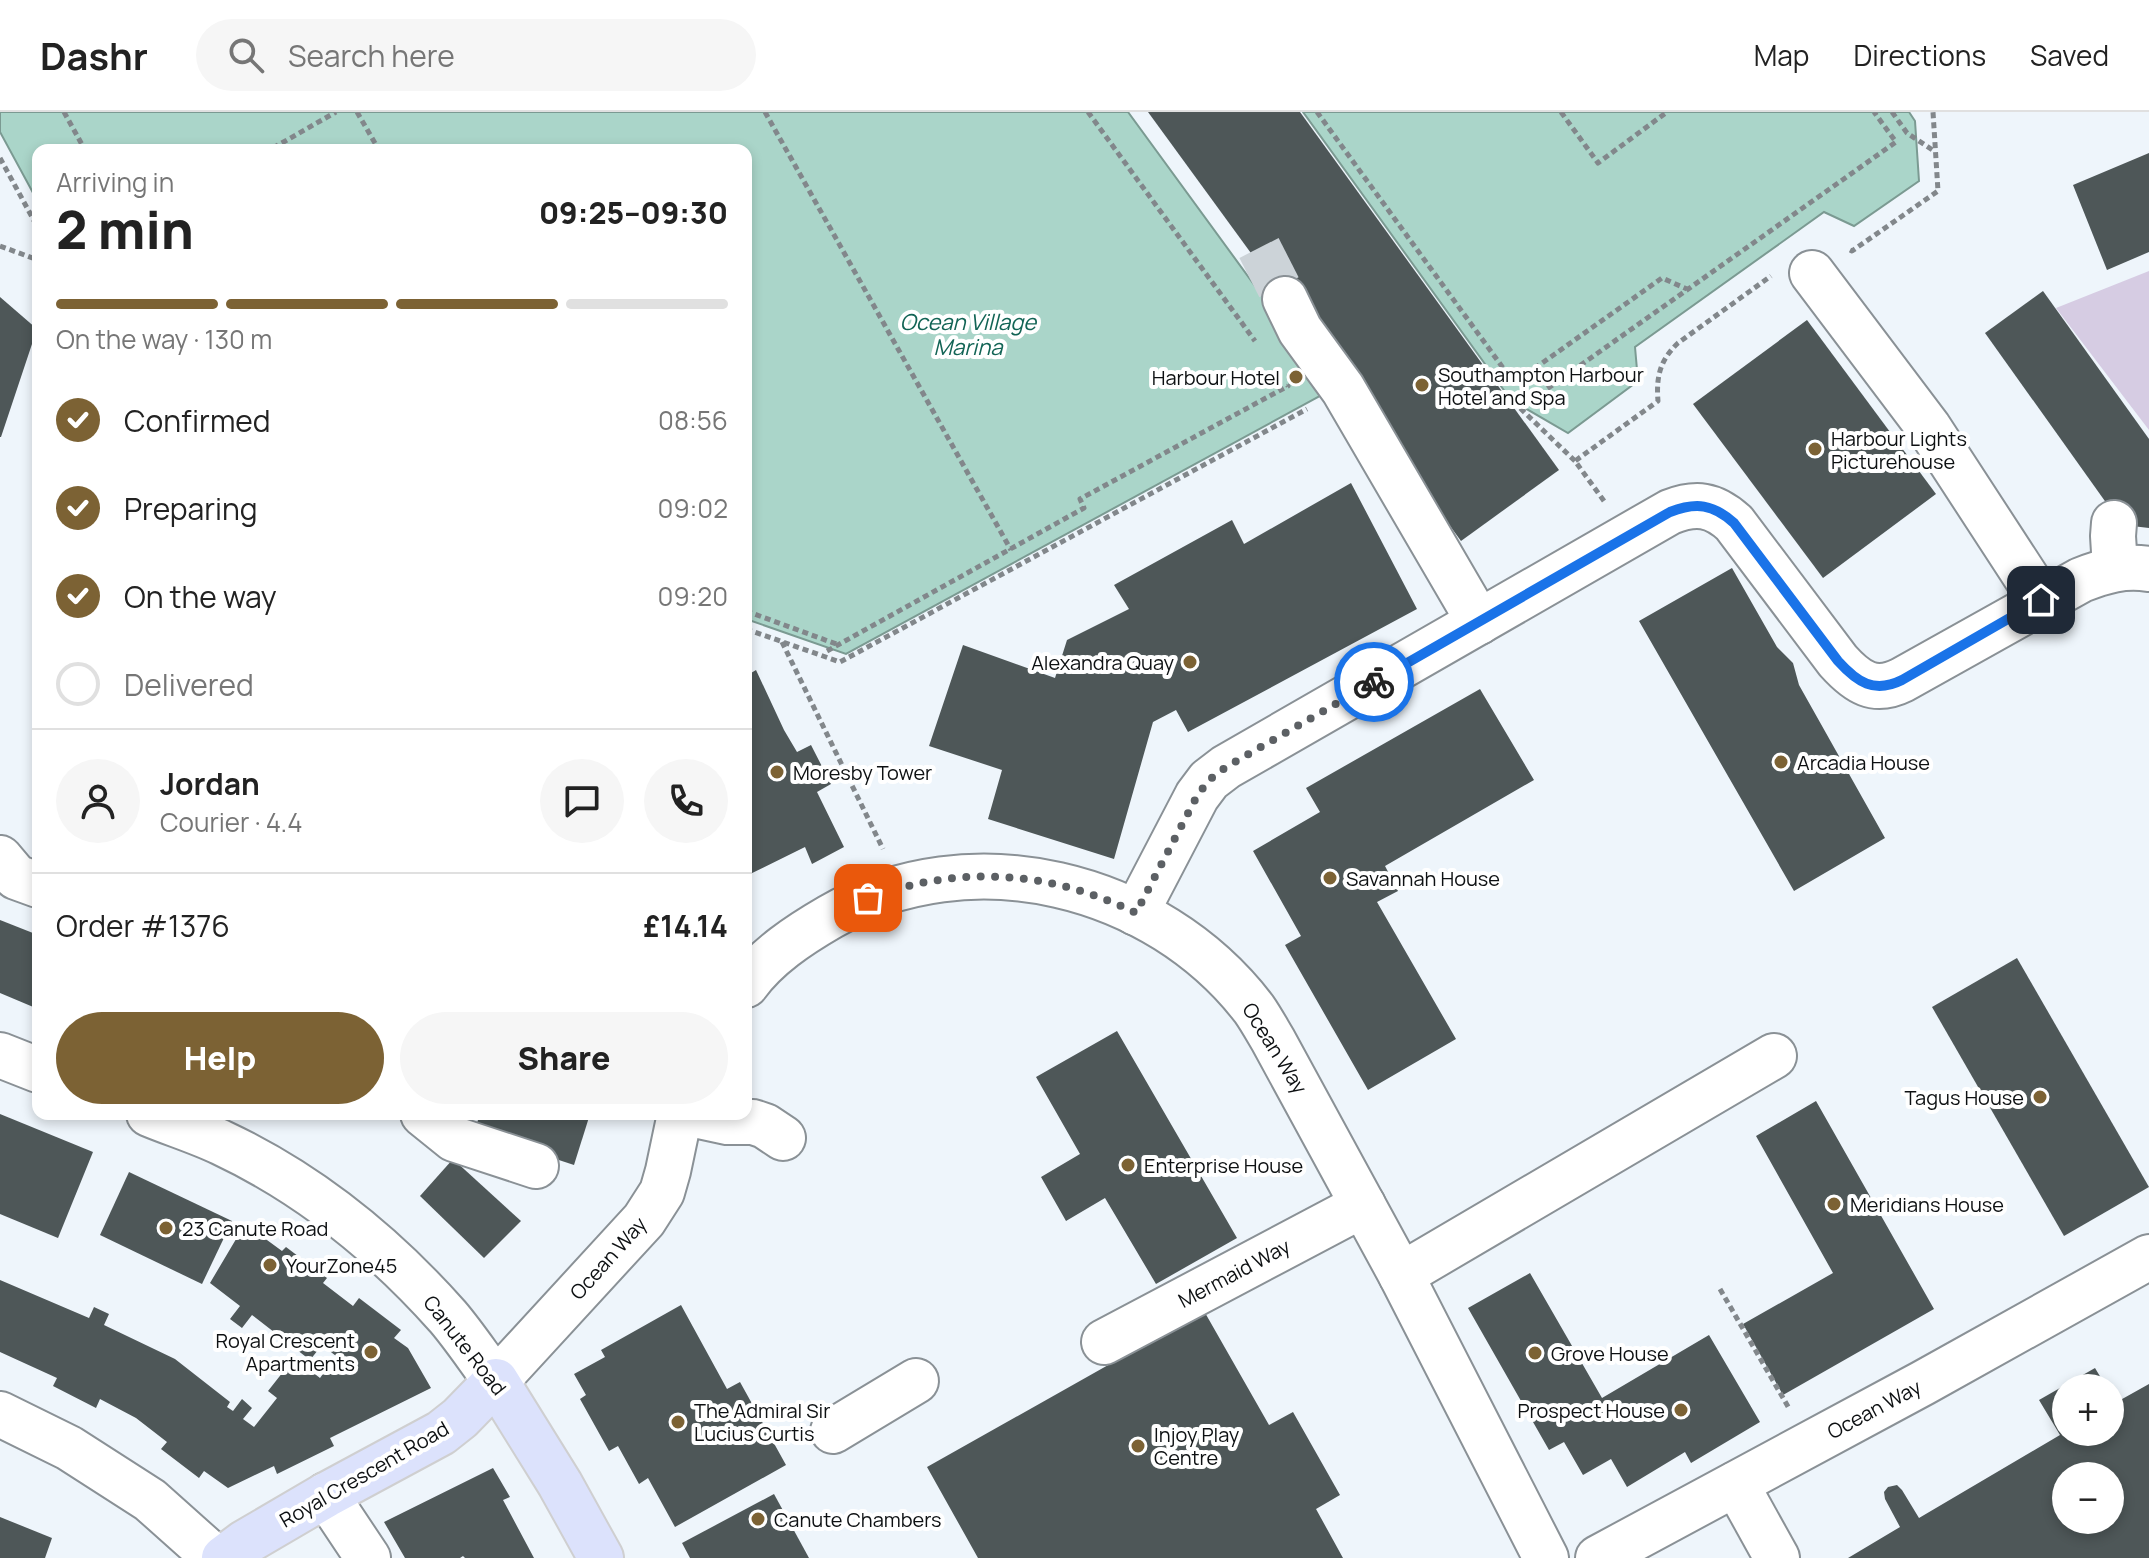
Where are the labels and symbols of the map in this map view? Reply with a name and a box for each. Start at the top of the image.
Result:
water label: Ocean Village Marina [900,307,1037,362]
place label: Southampton Harbour Hotel and Spa [1438,361,1644,411]
place label: Harbour Hotel [1152,364,1280,391]
marker: Harbour Hotel [1287,368,1305,386]
marker: Southampton Harbour Hotel and Spa [1413,376,1431,394]
place label: Harbour Lights Picturehouse [1831,425,1967,475]
marker: Harbour Lights Picturehouse [1806,440,1824,458]
pin [2007,566,2075,634]
courier [1334,642,1414,722]
place label: Alexandra Quay [1031,649,1174,676]
marker: Alexandra Quay [1181,653,1199,671]
place label: Arcadia House [1797,749,1930,776]
marker: Arcadia House [1772,753,1790,771]
place label: Moresby Tower [793,759,932,786]
marker: Moresby Tower [768,763,786,781]
pin [834,864,902,932]
place label: Savannah House [1346,865,1500,892]
marker: Savannah House [1321,869,1339,887]
street label: Ocean Way [1236,997,1314,1099]
place label: Tagus House [1905,1084,2024,1111]
marker: Tagus House [2031,1088,2049,1106]
place label: Enterprise House [1144,1152,1303,1179]
marker: Enterprise House [1119,1156,1137,1174]
place label: Meridians House [1850,1191,2004,1218]
marker: Meridians House [1825,1195,1843,1213]
street label: Ocean Way [564,1211,653,1305]
place label: 23 Canute Road [182,1215,328,1242]
marker: 23 Canute Road [157,1219,175,1237]
street label: Mermaid Way [1173,1232,1295,1314]
place label: YourZone45 [286,1252,397,1279]
marker: YourZone45 [261,1256,279,1274]
street label: Canute Road [417,1289,513,1401]
place label: Royal Crescent Apartments [215,1327,355,1377]
place label: Grove House [1551,1340,1669,1367]
marker: Royal Crescent Apartments [362,1343,380,1361]
marker: Grove House [1526,1344,1544,1362]
street label: Ocean Way [1822,1373,1926,1445]
place label: The Admiral Sir Lucius Curtis [694,1397,830,1447]
place label: Prospect House [1517,1397,1665,1424]
marker: Prospect House [1672,1401,1690,1419]
marker: The Admiral Sir Lucius Curtis [669,1413,687,1431]
street label: Royal Crescent Road [275,1415,453,1533]
place label: Injoy Play Centre [1154,1421,1240,1471]
marker: Injoy Play Centre [1129,1437,1147,1455]
place label: Canute Chambers [774,1506,942,1533]
marker: Canute Chambers [749,1510,767,1528]

